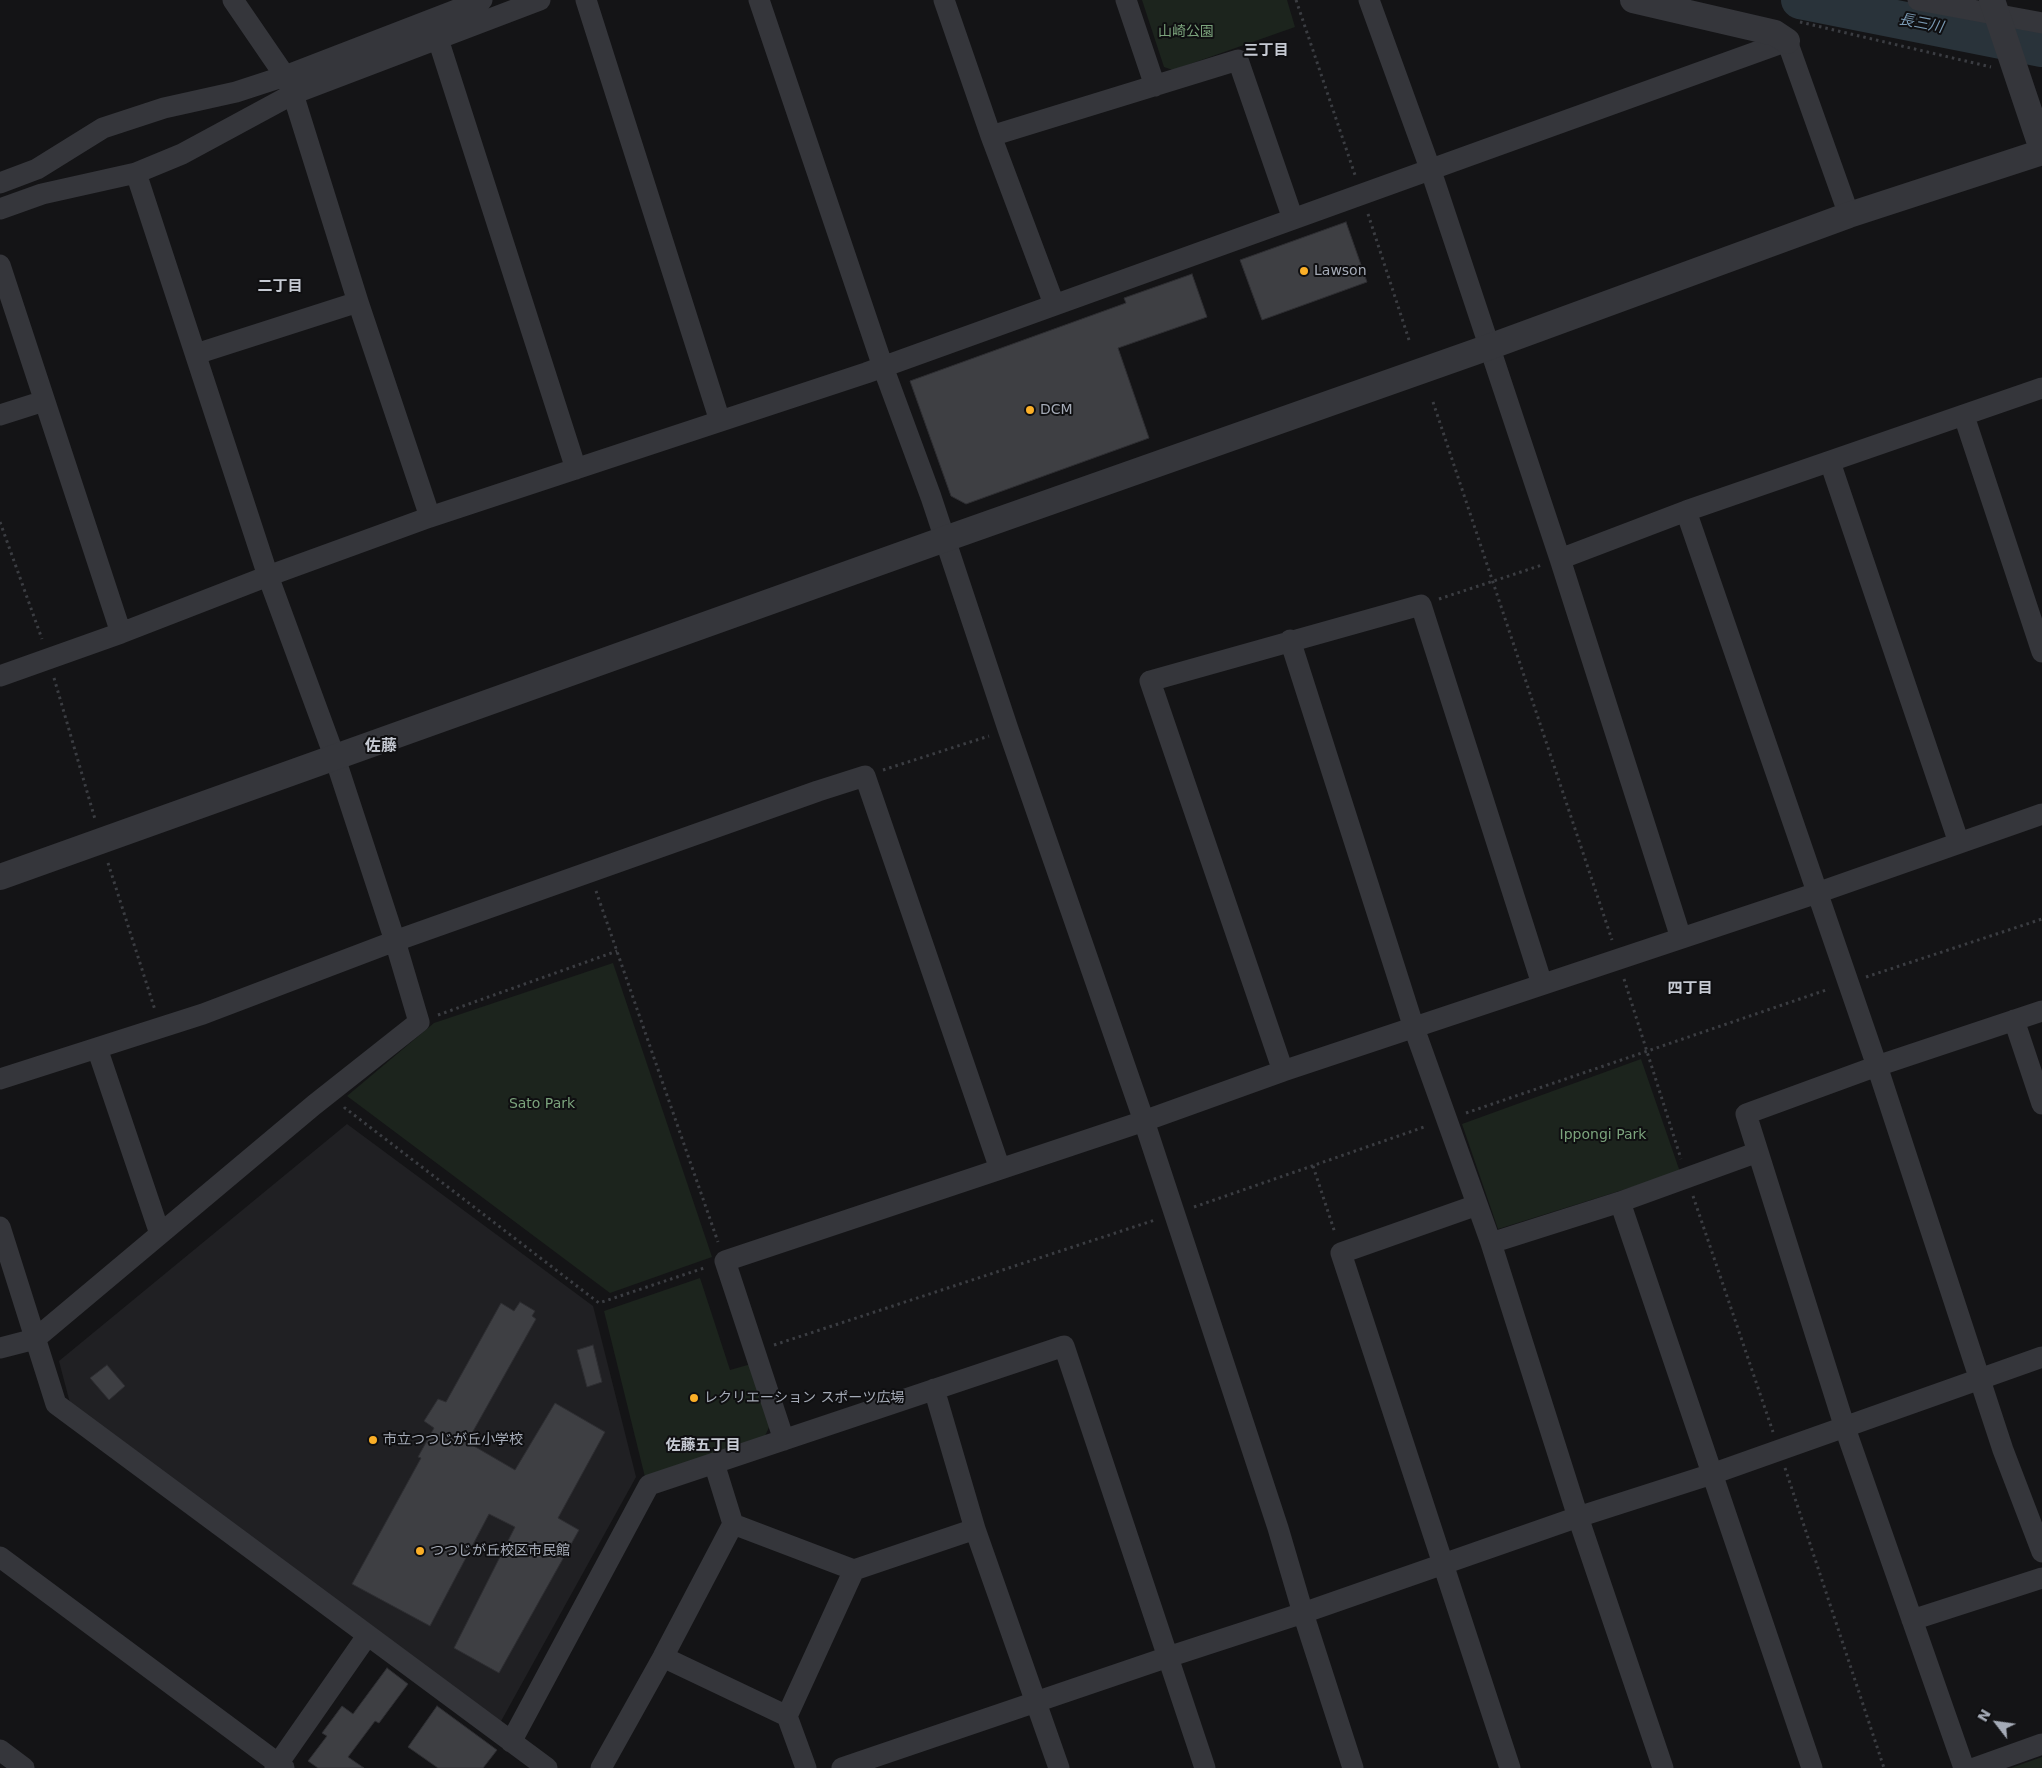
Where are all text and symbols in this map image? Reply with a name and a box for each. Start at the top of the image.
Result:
water label: 長三川 [1897,11,1945,37]
park label: 山崎公園 [1158,24,1214,40]
district label: 三丁目 [1244,42,1288,60]
place label: Lawson [1314,263,1367,279]
marker: Lawson [1298,265,1310,277]
district label: 二丁目 [258,278,302,296]
place label: DCM [1040,402,1073,418]
marker: DCM [1024,404,1036,416]
district label: 佐藤 [365,737,397,757]
district label: 四丁目 [1668,980,1712,998]
park label: Sato Park [509,1096,575,1112]
park label: Ippongi Park [1560,1127,1646,1143]
place label: レクリエーション スポーツ広場 [704,1390,904,1406]
marker: レクリエーション スポーツ広場 [688,1392,700,1404]
place label: 市立つつじが丘小学校 [383,1432,523,1448]
marker: 市立つつじが丘小学校 [367,1434,379,1446]
district label: 佐藤五丁目 [666,1437,740,1455]
place label: つつじが丘校区市民館 [430,1543,570,1559]
marker: つつじが丘校区市民館 [414,1545,426,1557]
north arrow [1972,1698,2022,1748]
text: N [1974,1706,1994,1725]

